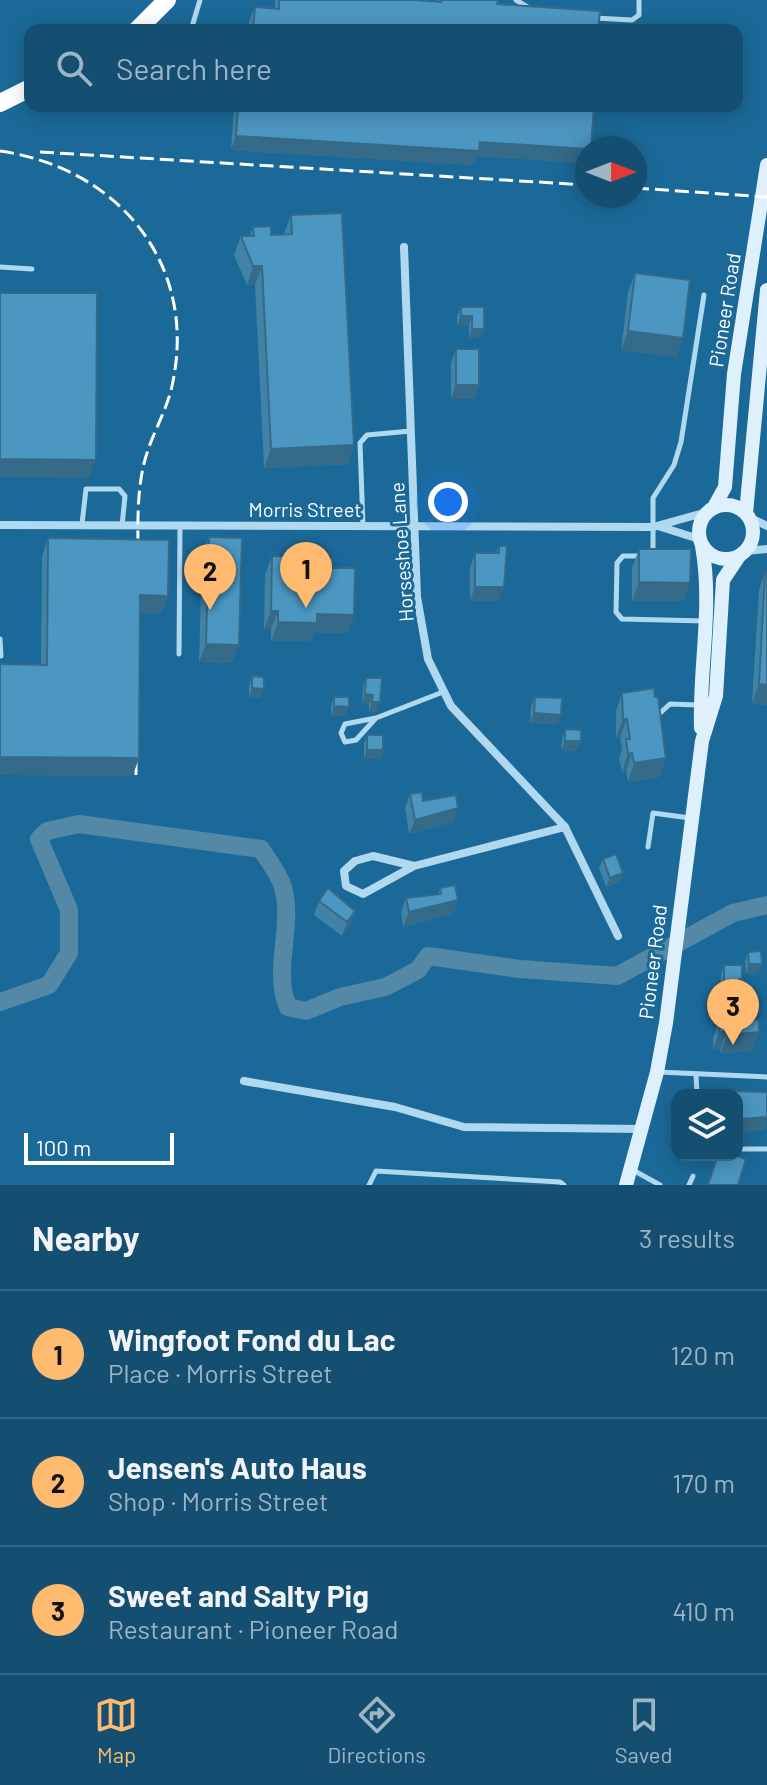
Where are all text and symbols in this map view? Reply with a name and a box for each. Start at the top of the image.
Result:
search box [24,24,743,112]
icon: search [52,46,96,90]
text: Search here [116,50,272,86]
north arrow [575,136,647,208]
street label: Pioneer Road [703,251,745,369]
street label: Horseshoe Lane [384,481,418,623]
your location [428,482,468,522]
street label: Morris Street [248,497,362,521]
pin: 1 [280,542,332,608]
pin: 2 [184,544,236,610]
street label: Pioneer Road [633,903,671,1021]
pin: 3 [707,979,759,1045]
map controls [671,1089,743,1161]
button: layers [671,1089,743,1161]
scale bar [24,1129,174,1165]
text: 100 m [36,1134,91,1160]
text: Nearby [32,1217,140,1258]
text: 3 results [639,1222,735,1253]
text: Wingfoot Fond du Lac [108,1321,396,1357]
text: 1 [53,1339,63,1370]
text: 120 m [671,1339,735,1370]
text: Place · Morris Street [108,1357,333,1388]
text: Jensen's Auto Haus [108,1449,367,1485]
text: 2 [51,1467,65,1498]
text: 170 m [672,1467,735,1498]
text: Shop · Morris Street [108,1485,328,1516]
text: Sweet and Salty Pig [108,1577,369,1613]
text: 3 [51,1595,65,1626]
text: 410 m [673,1595,735,1626]
text: Restaurant · Pioneer Road [108,1613,399,1644]
tab: Map [94,1693,138,1767]
tab: Directions [327,1693,426,1767]
tab: Saved [615,1693,672,1767]

